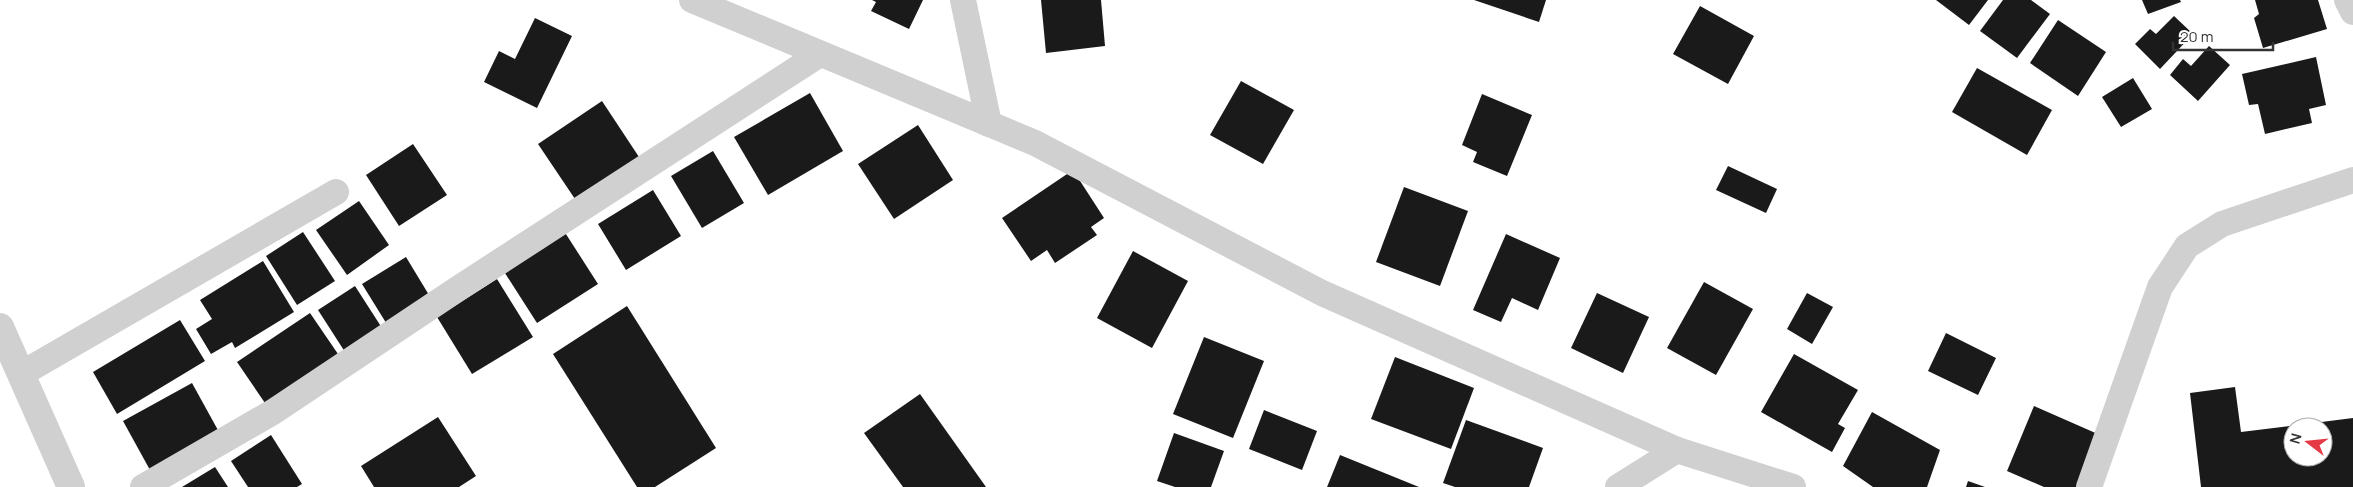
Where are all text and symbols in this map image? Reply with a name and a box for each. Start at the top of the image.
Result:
scale bar [2173,20,2273,52]
text: 20 m [2180,26,2213,47]
north arrow [2283,417,2333,467]
text: N [2285,431,2306,446]

